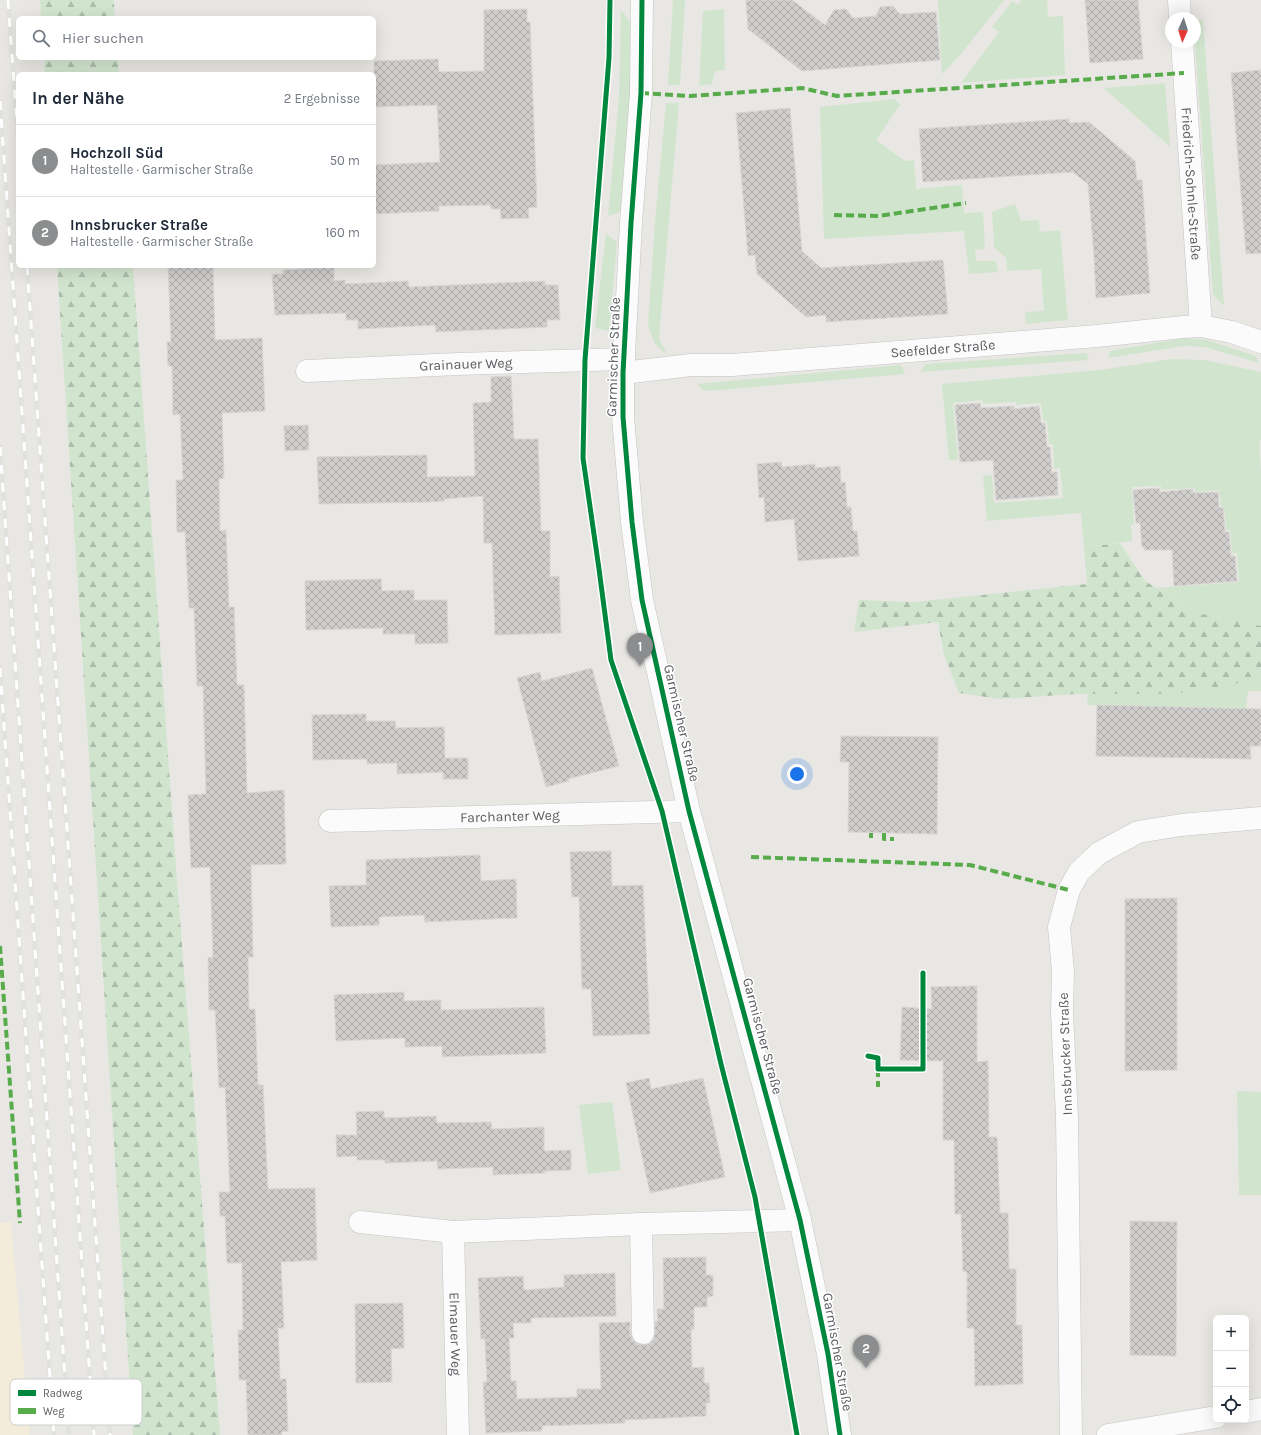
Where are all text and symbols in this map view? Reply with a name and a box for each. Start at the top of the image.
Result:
north arrow [1165,12,1201,48]
search box [16,16,376,60]
icon: search [30,27,52,49]
text: Hier suchen [62,29,144,47]
text: In der Nähe [32,88,124,108]
text: 2 Ergebnisse [284,91,360,106]
street label: Friedrich-Sohnle-Straße [1177,107,1205,261]
text: Hochzoll Süd [70,144,163,162]
text: 1 [43,153,47,168]
text: 50 m [330,153,360,168]
text: Haltestelle · Garmischer Straße [70,162,253,177]
text: Innsbrucker Straße [70,216,208,234]
text: 2 [41,225,49,240]
text: 160 m [325,225,360,240]
text: Haltestelle · Garmischer Straße [70,234,253,249]
street label: Garmischer Straße [603,297,624,417]
street label: Seefelder Straße [890,336,996,362]
street label: Grainauer Weg [419,354,513,375]
pin: 1 [627,633,653,666]
street label: Garmischer Straße [660,663,703,783]
your location [787,764,807,784]
street label: Farchanter Weg [460,807,560,826]
street label: Garmischer Straße [739,976,786,1096]
street label: Innsbrucker Straße [1055,992,1076,1116]
street label: Elmauer Weg [445,1292,465,1376]
street label: Garmischer Straße [819,1292,856,1413]
map controls [1213,1315,1249,1423]
button: + [1213,1315,1249,1351]
pin: 2 [853,1335,879,1368]
button: − [1213,1351,1249,1387]
legend [10,1379,142,1425]
text: Radweg [43,1387,83,1400]
button: locate [1213,1387,1249,1423]
text: Weg [43,1405,65,1418]

